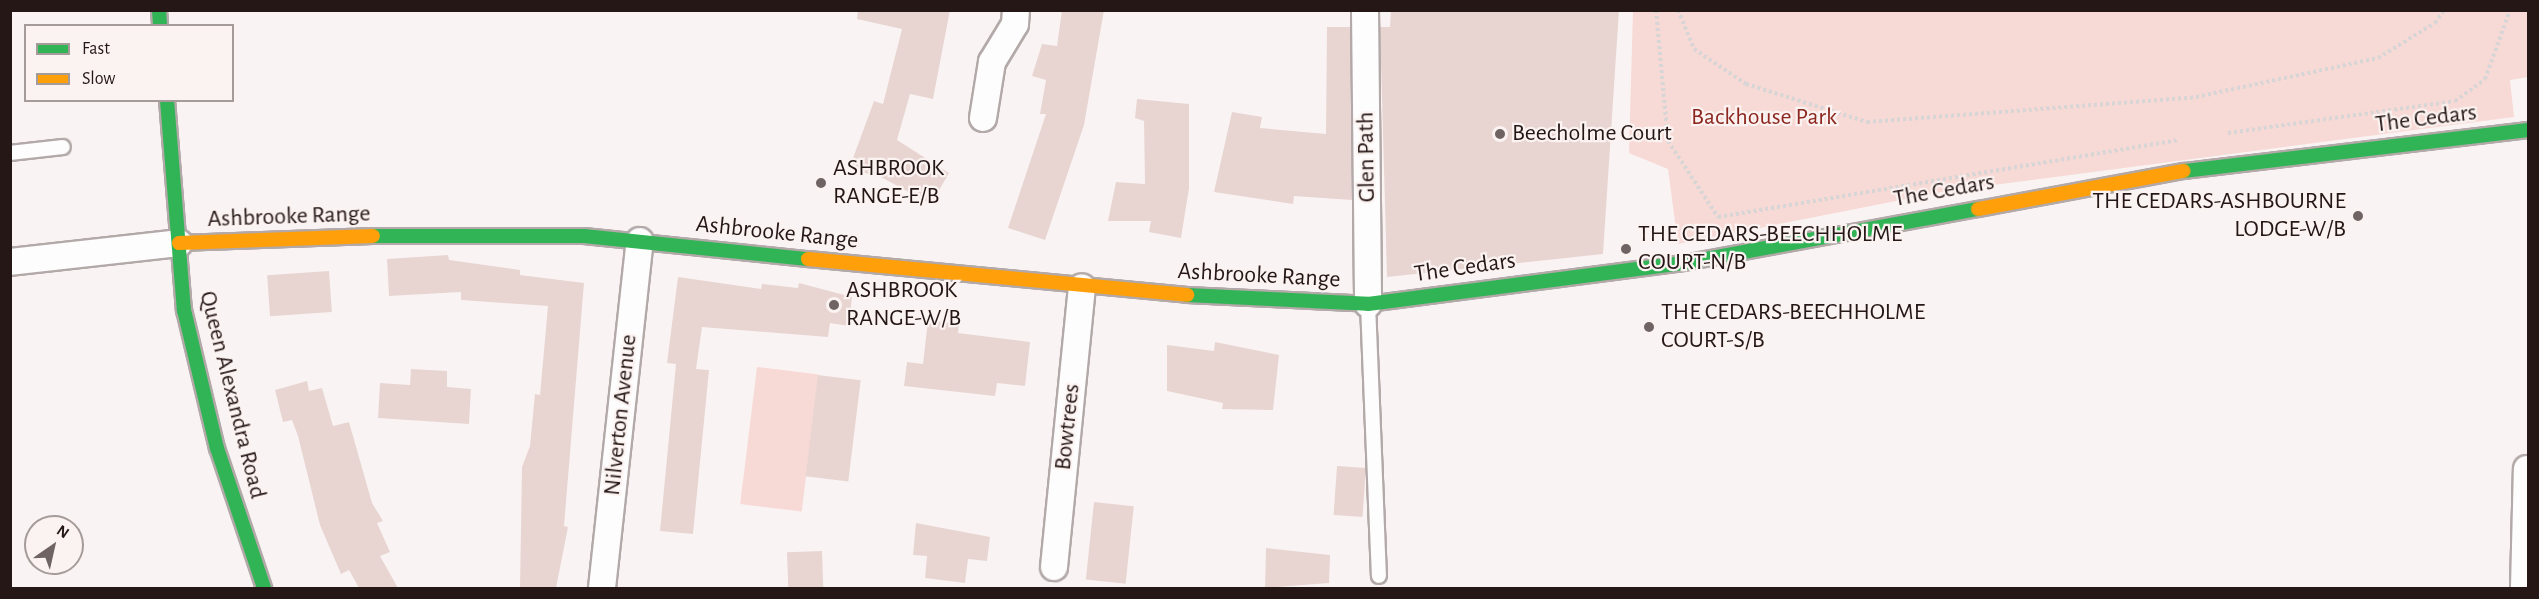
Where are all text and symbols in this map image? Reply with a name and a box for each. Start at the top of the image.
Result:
legend [24,24,234,102]
text: Fast [82,40,110,58]
text: Slow [82,70,115,88]
street label: The Cedars [2374,98,2478,140]
park label: Backhouse Park [1691,104,1837,132]
street label: Glen Path [1352,111,1382,203]
place label: Beecholme Court [1512,120,1672,148]
marker: Beecholme Court [1493,127,1507,141]
place label: ASHBROOK RANGE-E/B [833,155,944,211]
street label: The Cedars [1891,168,1997,214]
marker: ASHBROOK RANGE-E/B [814,176,828,190]
place label: THE CEDARS-ASHBOURNE LODGE-W/B [2092,188,2346,244]
street label: Ashbrooke Range [207,200,371,234]
marker: THE CEDARS-ASHBOURNE LODGE-W/B [2351,209,2365,223]
street label: Ashbrooke Range [694,210,860,256]
place label: THE CEDARS-BEECHHOLME COURT-N/B [1638,221,1902,277]
marker: THE CEDARS-BEECHHOLME COURT-N/B [1619,242,1633,256]
street label: The Cedars [1412,247,1518,289]
street label: Ashbrooke Range [1177,257,1341,295]
place label: ASHBROOK RANGE-W/B [846,277,961,333]
street label: Queen Alexandra Road [192,288,272,502]
marker: ASHBROOK RANGE-W/B [827,298,841,312]
place label: THE CEDARS-BEECHHOLME COURT-S/B [1661,299,1925,355]
marker: THE CEDARS-BEECHHOLME COURT-S/B [1642,320,1656,334]
street label: Nilverton Avenue [598,333,644,497]
street label: Bowtrees [1049,382,1087,472]
north arrow [24,515,84,575]
text: N [54,522,72,541]

